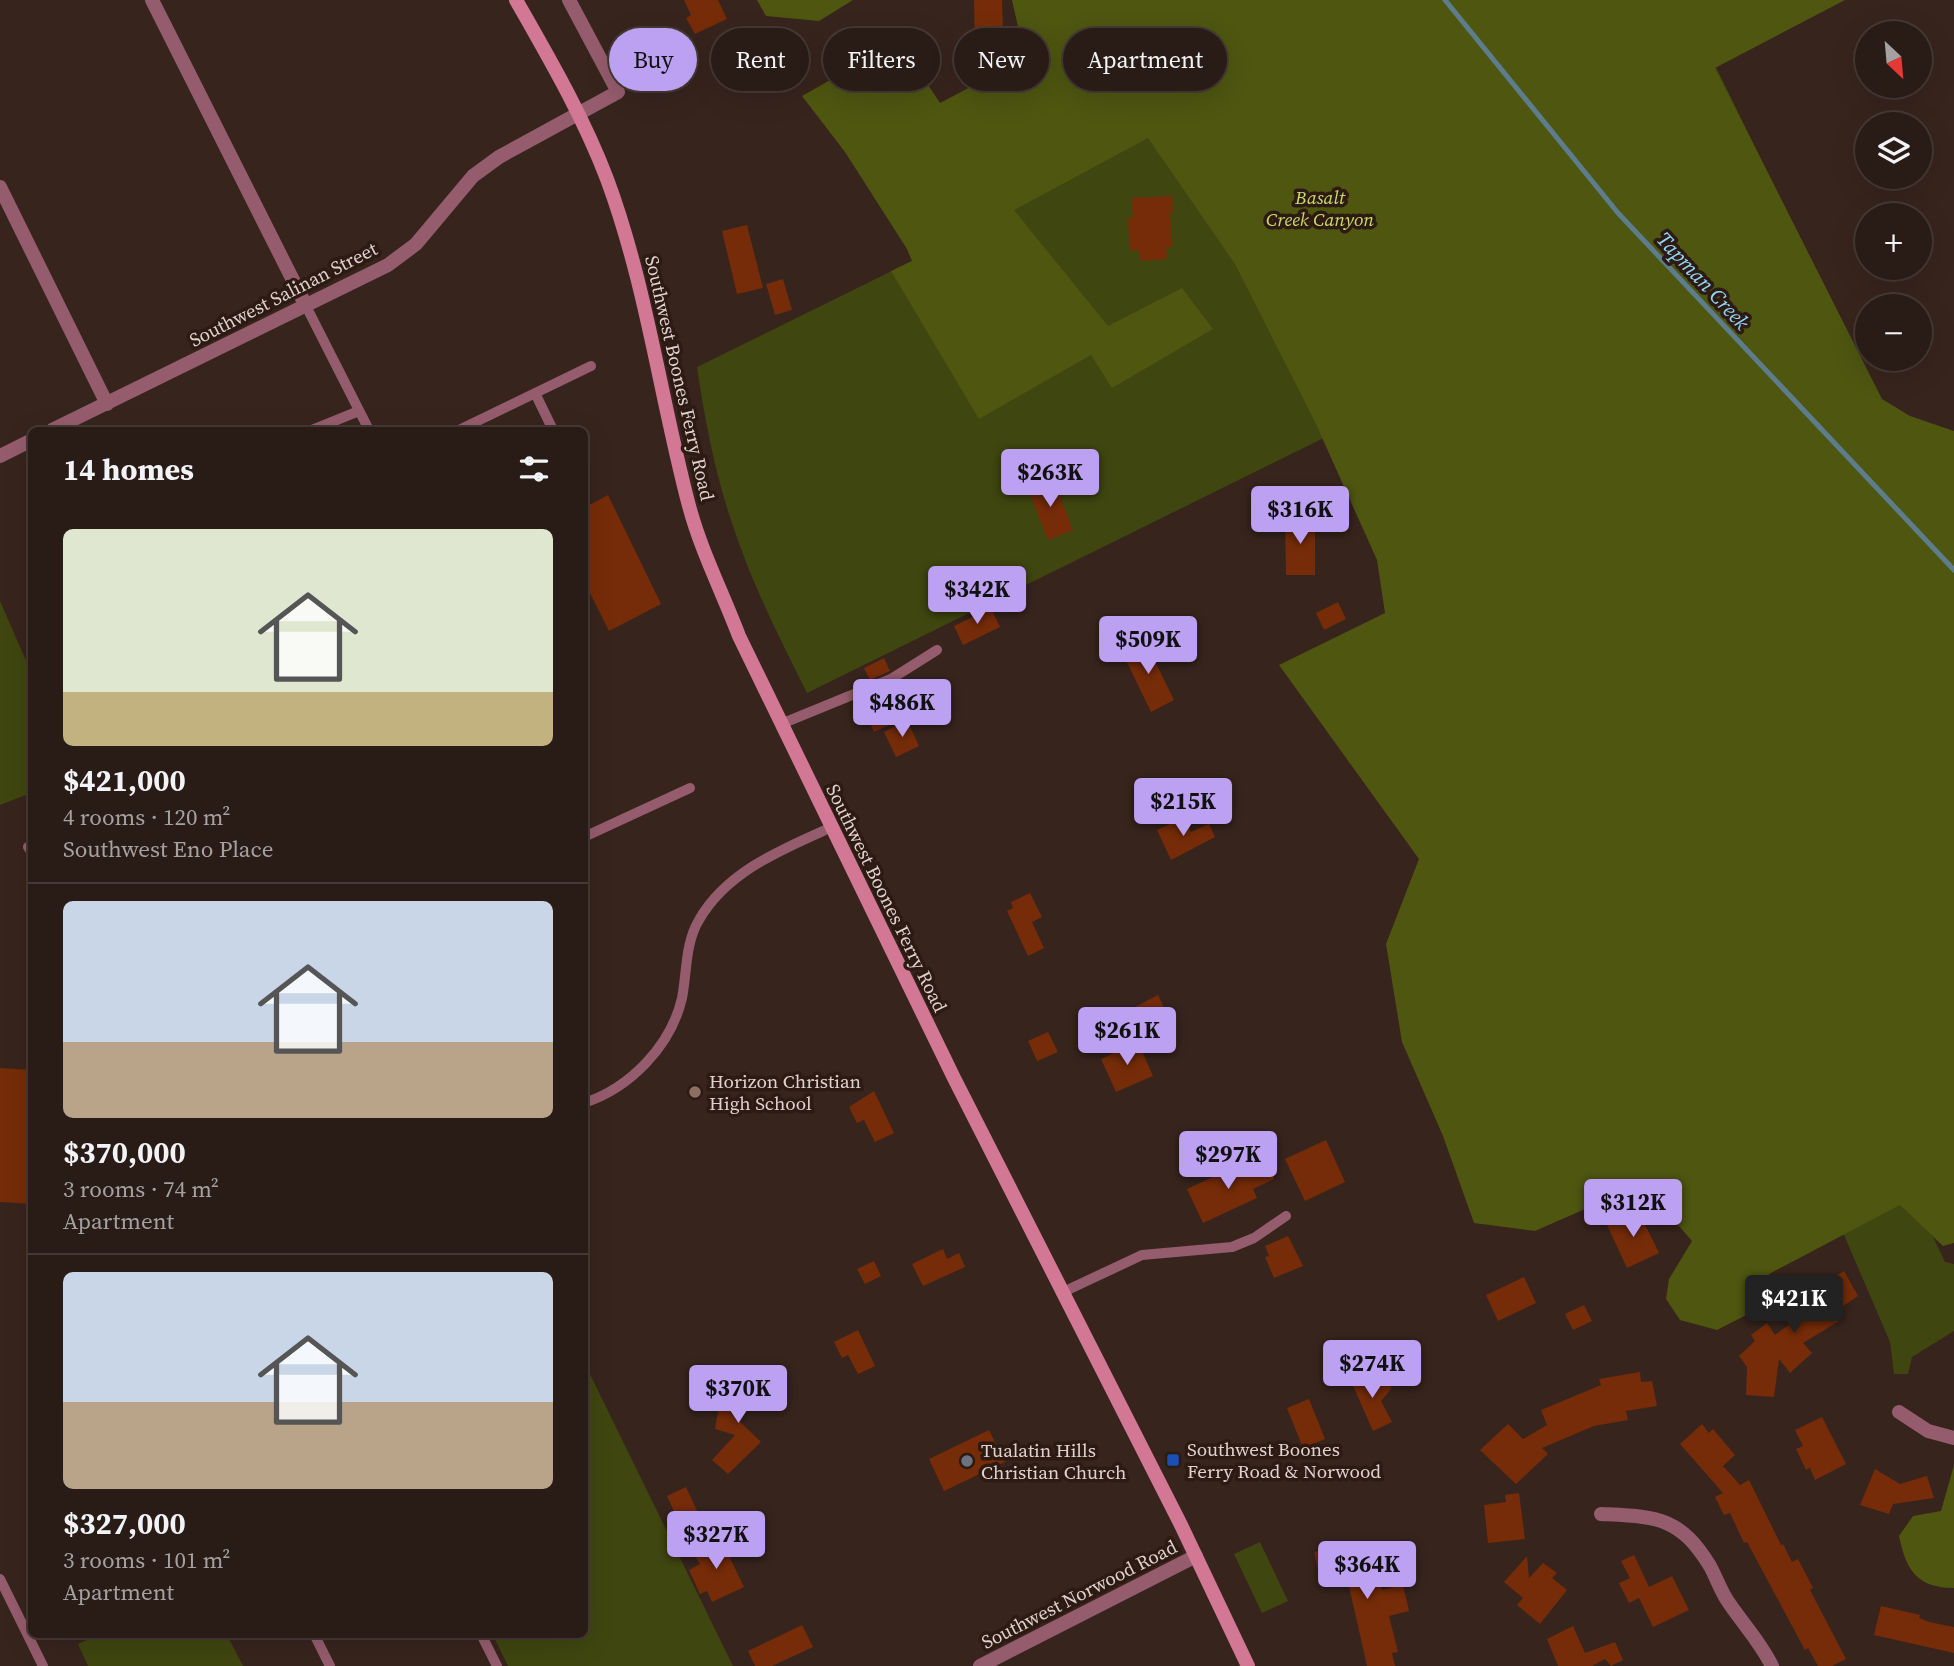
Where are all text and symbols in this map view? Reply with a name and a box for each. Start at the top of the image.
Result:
north arrow [1855,21,1932,98]
map controls [1855,21,1932,371]
chip: Buy [609,28,697,91]
chip: Rent [711,28,809,91]
chip: Filters [823,28,940,91]
chip: New [954,28,1049,91]
chip: Apartment [1063,28,1227,91]
button: layers [1855,112,1932,189]
park label: Basalt Creek Canyon [1266,184,1374,232]
button: + [1855,203,1932,280]
water label: Tapman Creek [1650,225,1756,336]
street label: Southwest Salinan Street [185,235,382,353]
street label: Southwest Boones Ferry Road [639,253,721,503]
button: − [1855,294,1932,371]
text: 14 homes [63,449,194,490]
pin: $263K [1001,449,1099,509]
icon: filters [515,450,553,488]
text: $263K [1017,456,1083,488]
pin: $316K [1251,486,1349,546]
text: $316K [1267,493,1333,525]
pin: $342K [928,566,1026,626]
text: $342K [944,573,1010,605]
icon: home [245,574,371,700]
pin: $509K [1099,616,1197,676]
text: $509K [1115,623,1181,655]
pin: $486K [853,680,951,739]
text: $486K [869,686,935,718]
text: $421,000 [63,760,186,801]
pin: $215K [1134,778,1232,838]
street label: Southwest Boones Ferry Road [820,780,954,1017]
text: $215K [1150,785,1216,817]
text: 4 rooms · 120 m² [63,801,230,833]
text: Southwest Eno Place [63,833,273,865]
icon: home [245,946,371,1072]
pin: $261K [1078,1007,1176,1067]
text: $261K [1094,1014,1160,1046]
place label: Horizon Christian High School [709,1068,861,1116]
marker: Horizon Christian High School [687,1084,703,1100]
text: $370,000 [63,1132,186,1173]
pin: $297K [1179,1132,1277,1191]
text: $297K [1195,1138,1261,1170]
text: 3 rooms · 74 m² [63,1173,219,1205]
pin: $312K [1584,1180,1682,1239]
text: $312K [1600,1186,1666,1218]
text: Apartment [63,1205,174,1237]
pin: $421K [1745,1276,1843,1335]
text: $421K [1761,1282,1827,1314]
icon: home [245,1317,371,1443]
pin: $274K [1323,1340,1421,1400]
text: $274K [1339,1347,1405,1379]
pin: $370K [689,1366,787,1425]
text: $370K [705,1372,771,1404]
place label: Southwest Boones Ferry Road & Norwood [1187,1436,1381,1484]
place label: Tualatin Hills Christian Church [981,1437,1126,1485]
marker: Southwest Boones Ferry Road & Norwood [1165,1452,1181,1468]
marker: Tualatin Hills Christian Church [959,1453,975,1469]
text: $327,000 [63,1503,186,1544]
pin: $327K [667,1512,765,1571]
text: $327K [683,1518,749,1550]
street label: Southwest Norwood Road [977,1533,1182,1655]
pin: $364K [1318,1542,1416,1601]
text: 3 rooms · 101 m² [63,1544,230,1576]
text: $364K [1334,1548,1400,1580]
text: Apartment [63,1576,174,1608]

